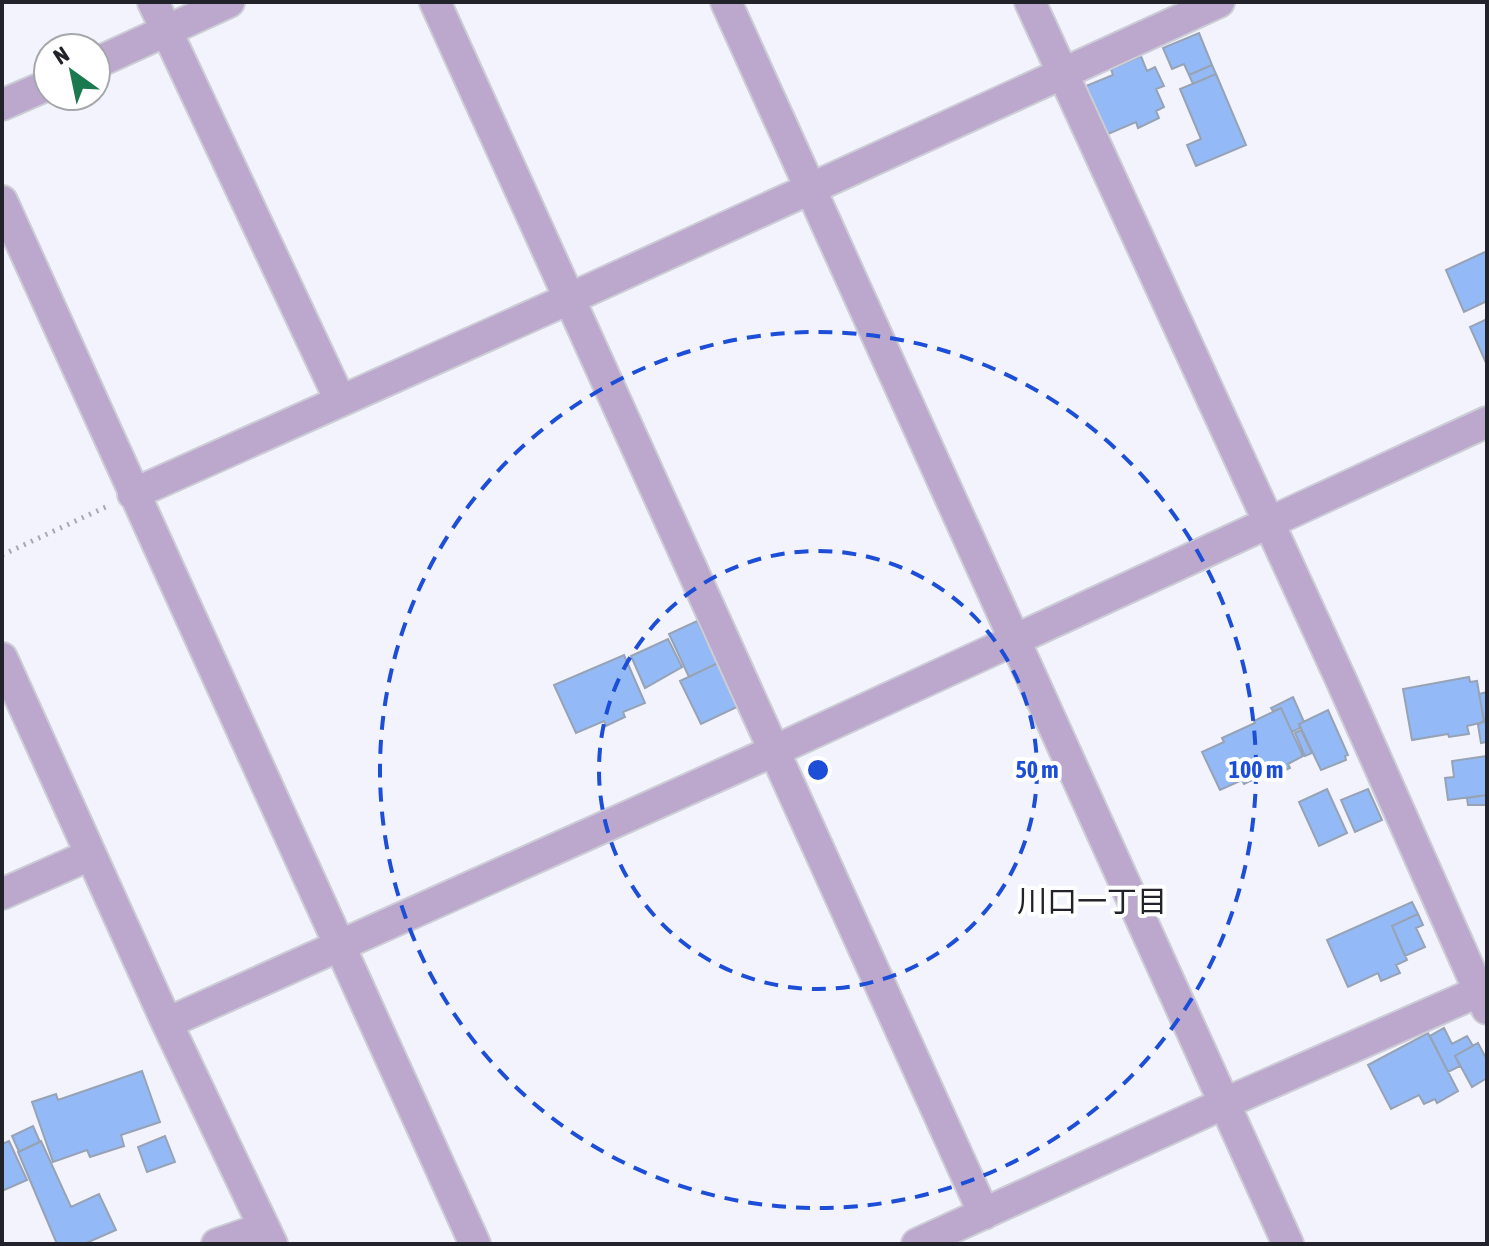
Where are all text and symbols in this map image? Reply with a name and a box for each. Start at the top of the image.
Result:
north arrow [32,32,112,112]
text: N [49,41,74,70]
centre of rings [804,756,832,784]
text: 50 m [1015,756,1059,783]
text: 100 m [1229,756,1283,783]
district label: 川口一丁目 [1017,884,1167,918]

